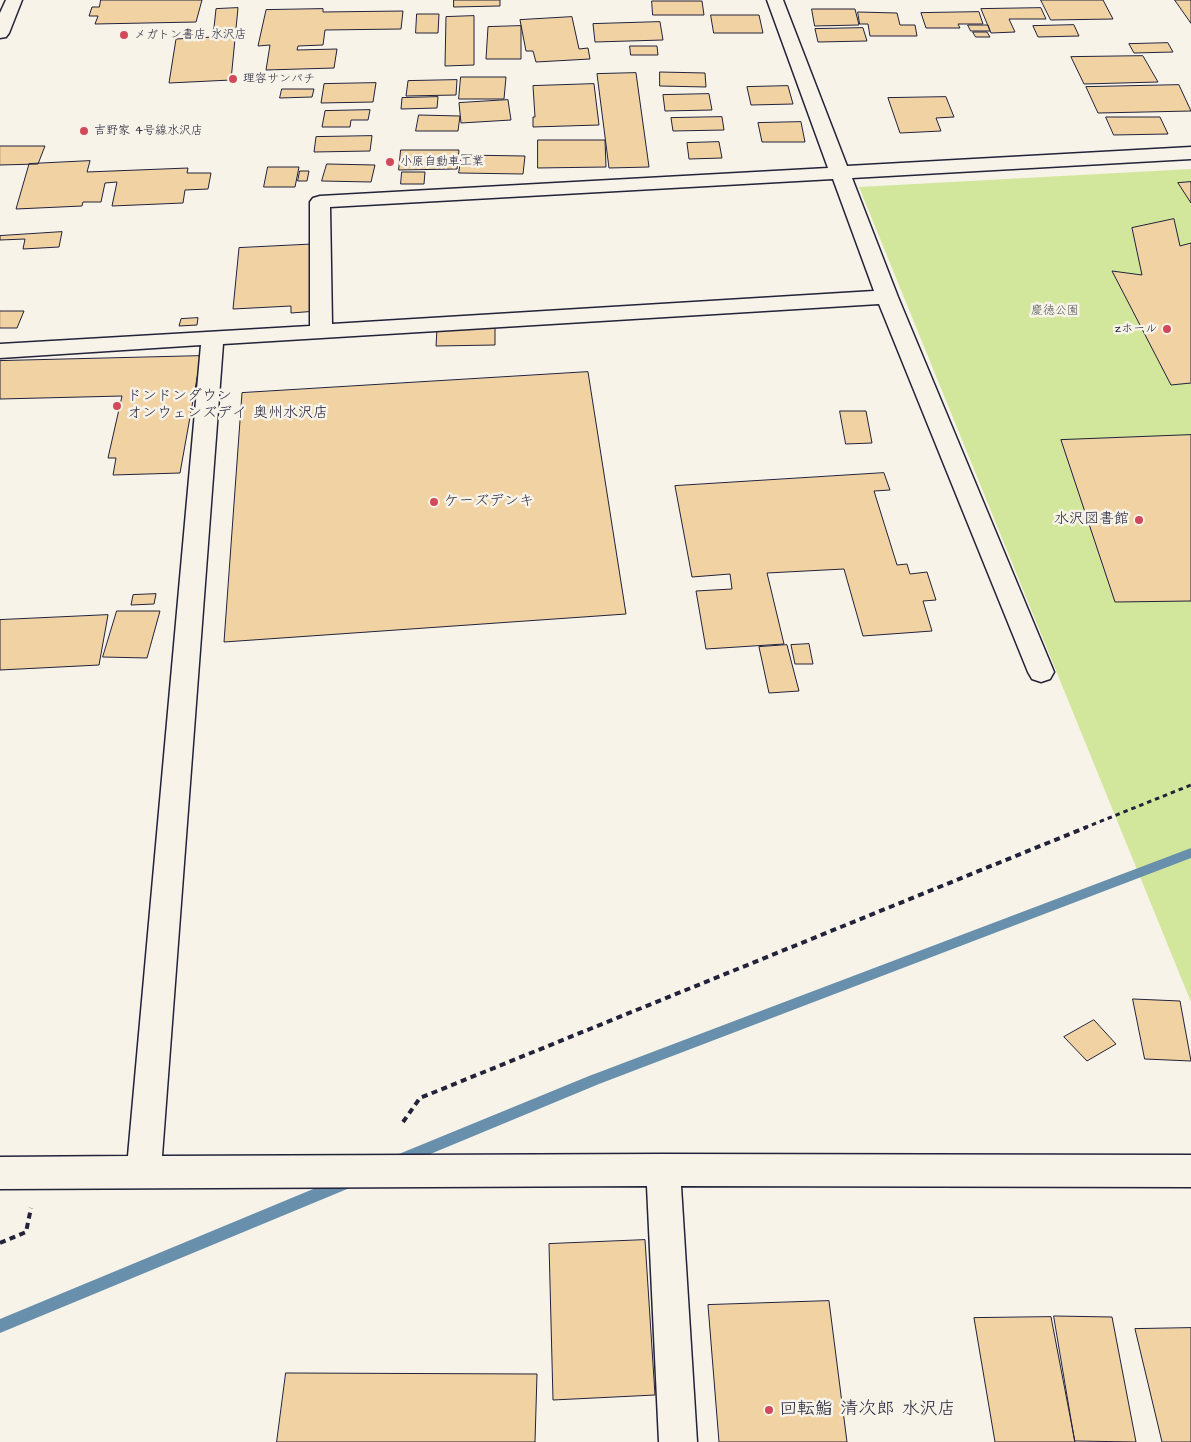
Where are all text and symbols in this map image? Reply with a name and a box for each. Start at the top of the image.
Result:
place label: メガトン書店 水沢店 [134,28,247,42]
marker: メガトン書店 水沢店 [118,29,130,41]
place label: 理容サンパチ [243,72,315,86]
marker: 理容サンパチ [227,73,239,85]
place label: 吉野家 4号線水沢店 [94,124,203,138]
marker: 吉野家 4号線水沢店 [78,125,90,137]
place label: 小原自動車工業 [400,155,484,169]
marker: 小原自動車工業 [384,156,396,168]
park label: 慶徳公園 [1031,304,1079,318]
place label: zホール [1115,322,1157,336]
marker: zホール [1161,323,1173,335]
place label: ドンドンダウン オンウェンズデイ 奥州水沢店 [127,388,328,423]
marker: ドンドンダウン オンウェンズデイ 奥州水沢店 [111,400,123,412]
place label: ケーズデンキ [444,493,534,511]
marker: ケーズデンキ [428,496,440,508]
place label: 水沢図書館 [1054,511,1129,529]
marker: 水沢図書館 [1133,514,1145,526]
place label: 回転鮨 清次郎 水沢店 [779,1399,955,1421]
marker: 回転鮨 清次郎 水沢店 [763,1404,775,1416]

